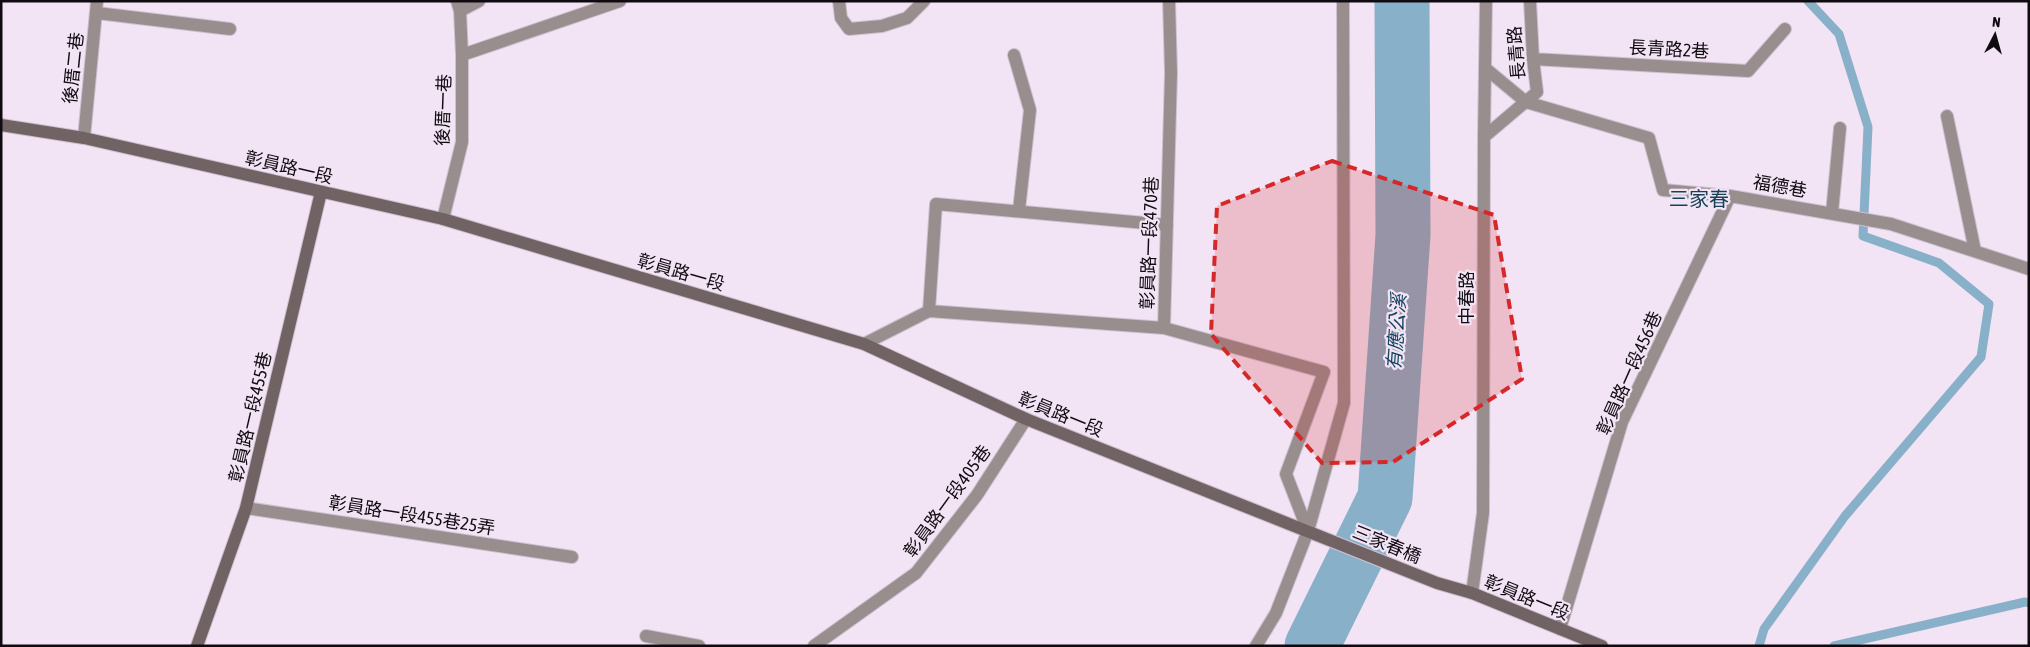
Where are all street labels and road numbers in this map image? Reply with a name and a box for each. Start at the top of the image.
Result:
street label: 長青路 [1503,25,1529,81]
street label: 後厝二巷 [59,31,87,105]
street label: 長青路2巷 [1628,36,1710,62]
street label: 後厝一巷 [431,74,455,146]
street label: 彰員路一段 [243,147,335,187]
street label: 福德巷 [1752,171,1808,201]
street label: 彰員路一段470巷 [1136,176,1162,310]
street label: 彰員路一段 [635,250,727,294]
street label: 中春路 [1456,271,1477,325]
street label: 彰員路一段456巷 [1592,308,1666,438]
street label: 彰員路一段455巷 [225,350,275,484]
street label: 彰員路一段 [1015,387,1107,441]
street label: 彰員路一段405巷 [899,441,995,561]
street label: 彰員路一段455巷25弄 [327,491,497,539]
street label: 三家春橋 [1350,521,1424,567]
street label: 彰員路一段 [1481,570,1573,624]

